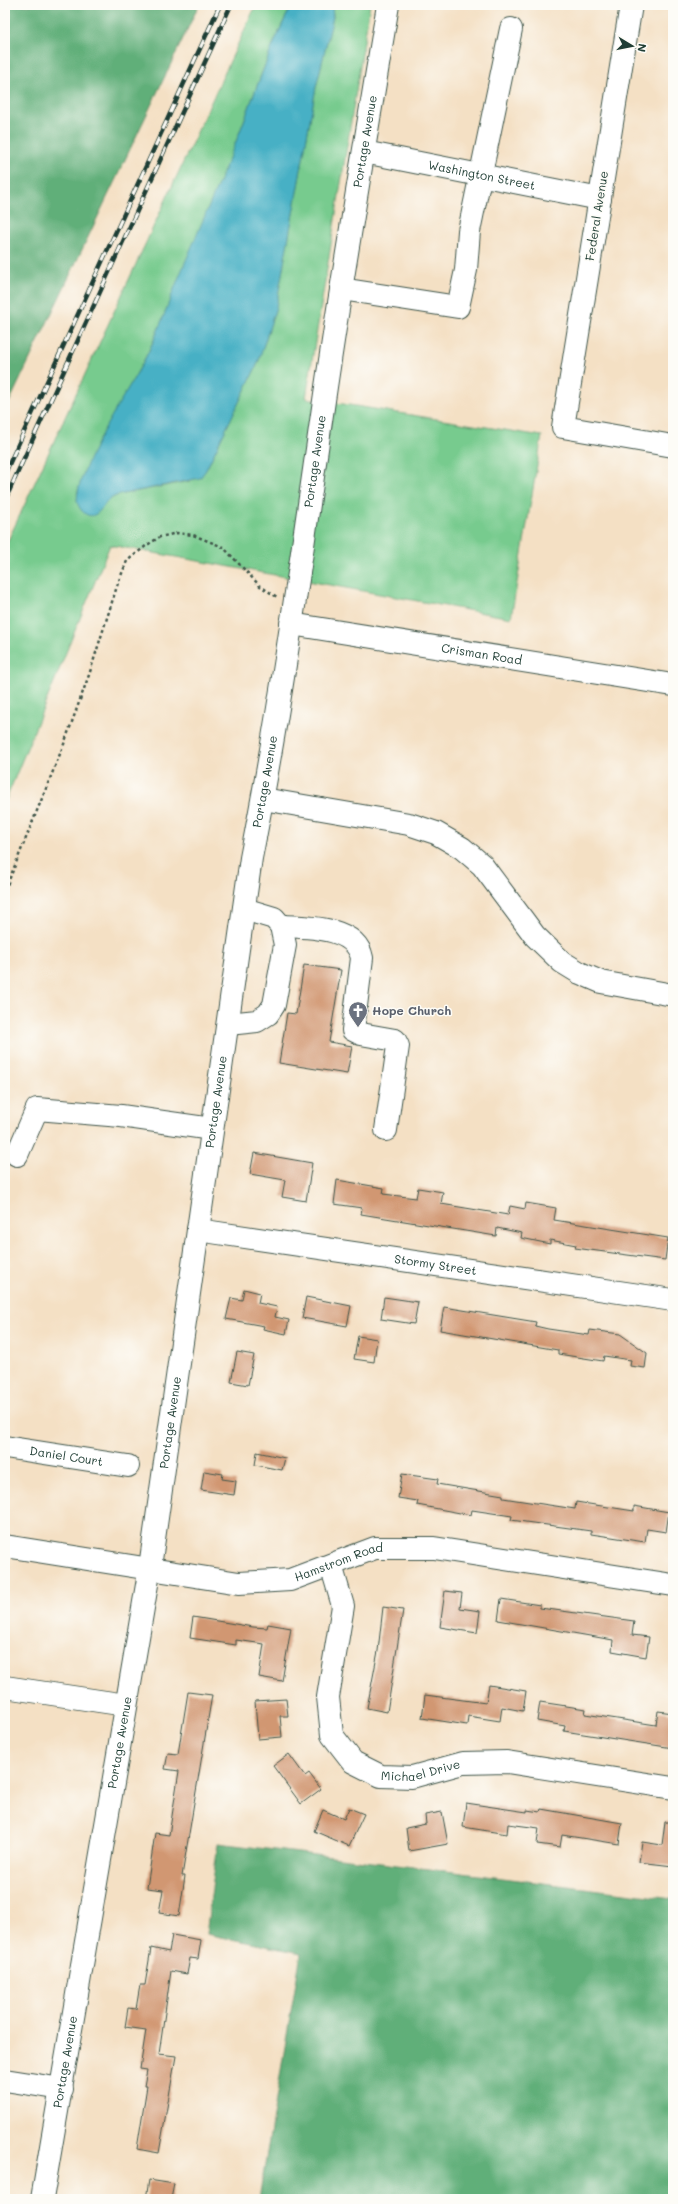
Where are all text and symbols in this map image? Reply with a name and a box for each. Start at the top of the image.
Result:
north arrow [612,26,652,66]
text: N [634,42,650,53]
street label: Portage Avenue [349,94,380,188]
street label: Washington Street [427,156,537,193]
street label: Federal Avenue [581,170,611,262]
street label: Portage Avenue [300,414,329,509]
street label: Crisman Road [440,639,524,668]
street label: Portage Avenue [248,734,280,829]
church icon: Hope Church [347,1000,369,1028]
place label: Hope Church [372,1002,451,1018]
street label: Portage Avenue [201,1055,230,1149]
street label: Stormy Street [393,1250,478,1278]
street label: Portage Avenue [155,1375,184,1470]
street label: Daniel Court [29,1442,104,1469]
street label: Hamstrom Road [292,1539,383,1585]
street label: Portage Avenue [103,1695,135,1790]
street label: Michael Drive [381,1755,462,1784]
street label: Portage Avenue [49,2015,80,2109]

